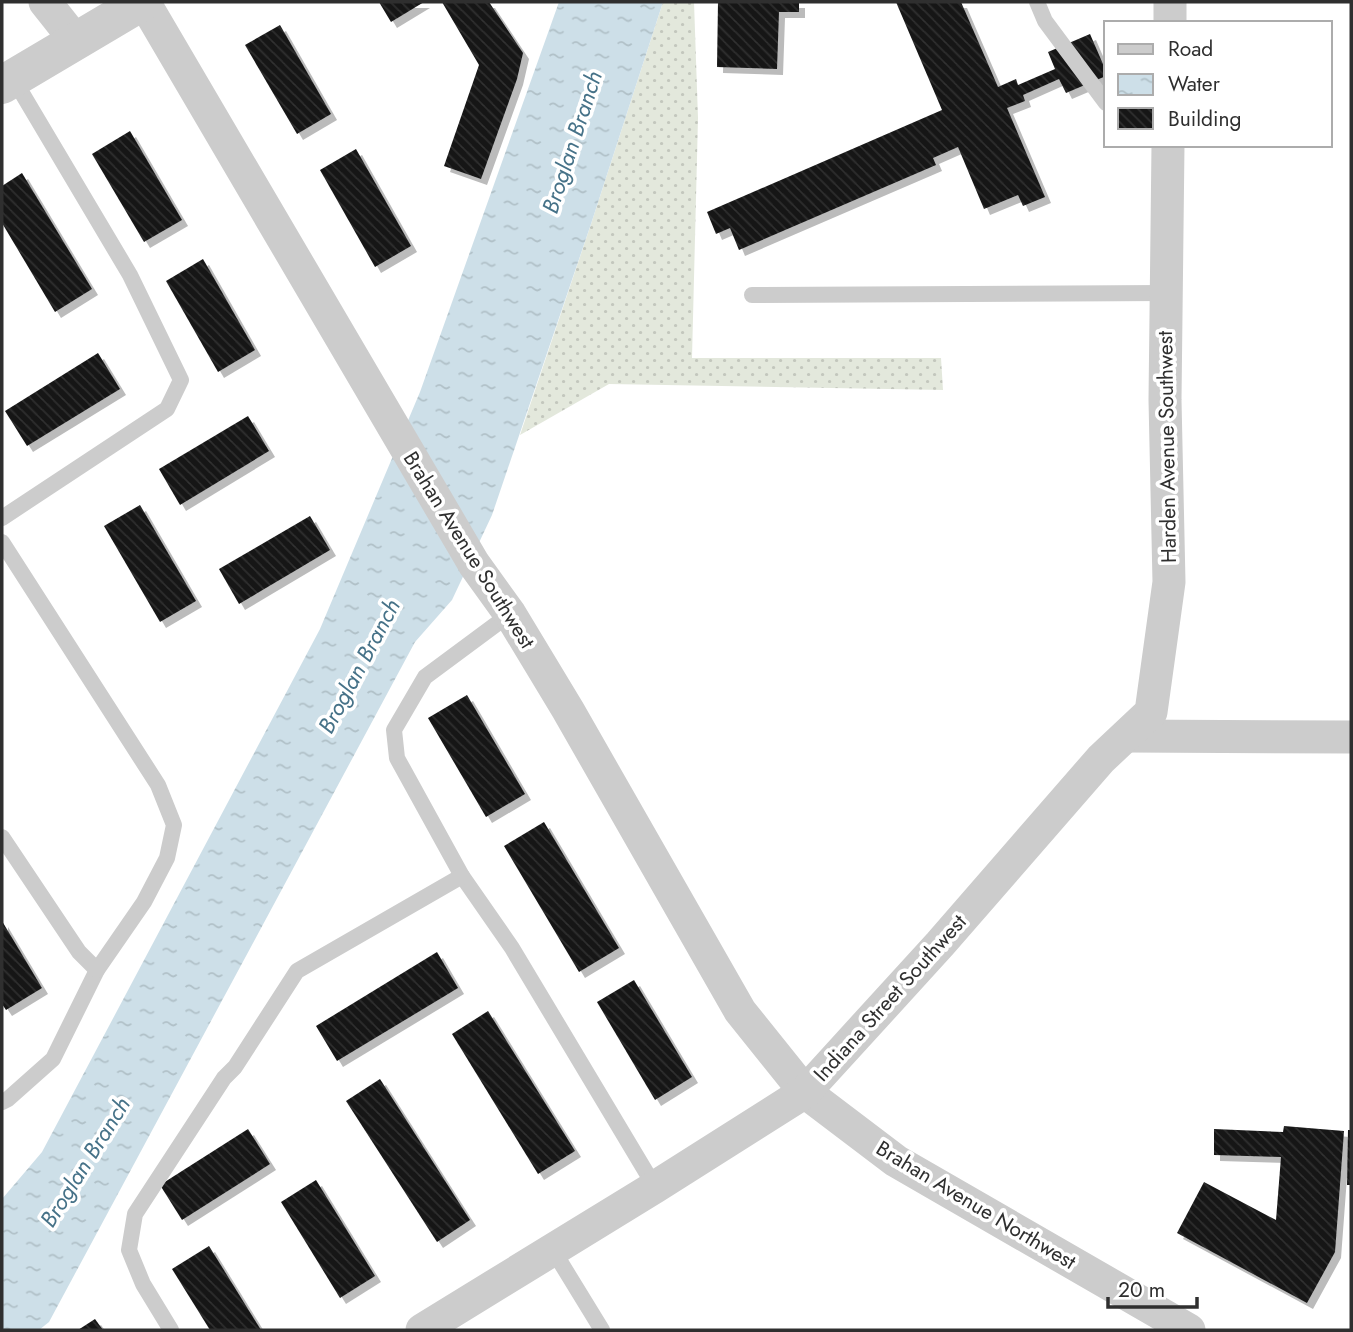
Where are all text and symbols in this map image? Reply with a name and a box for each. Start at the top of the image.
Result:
legend [1104,21,1332,147]
text: Road [1168,34,1213,64]
water label: Broglan Branch [533,66,611,218]
text: Water [1168,69,1221,99]
text: Building [1168,104,1241,134]
street label: Harden Avenue Southwest [1150,331,1184,563]
street label: Brahan Avenue Southwest [396,446,542,654]
water label: Broglan Branch [309,593,409,739]
street label: Indiana Street Southwest [807,908,973,1088]
water label: Broglan Branch [31,1090,139,1234]
street label: Brahan Avenue Northwest [870,1133,1082,1277]
scale bar [1108,1266,1197,1310]
text: 20 m [1118,1275,1165,1305]

